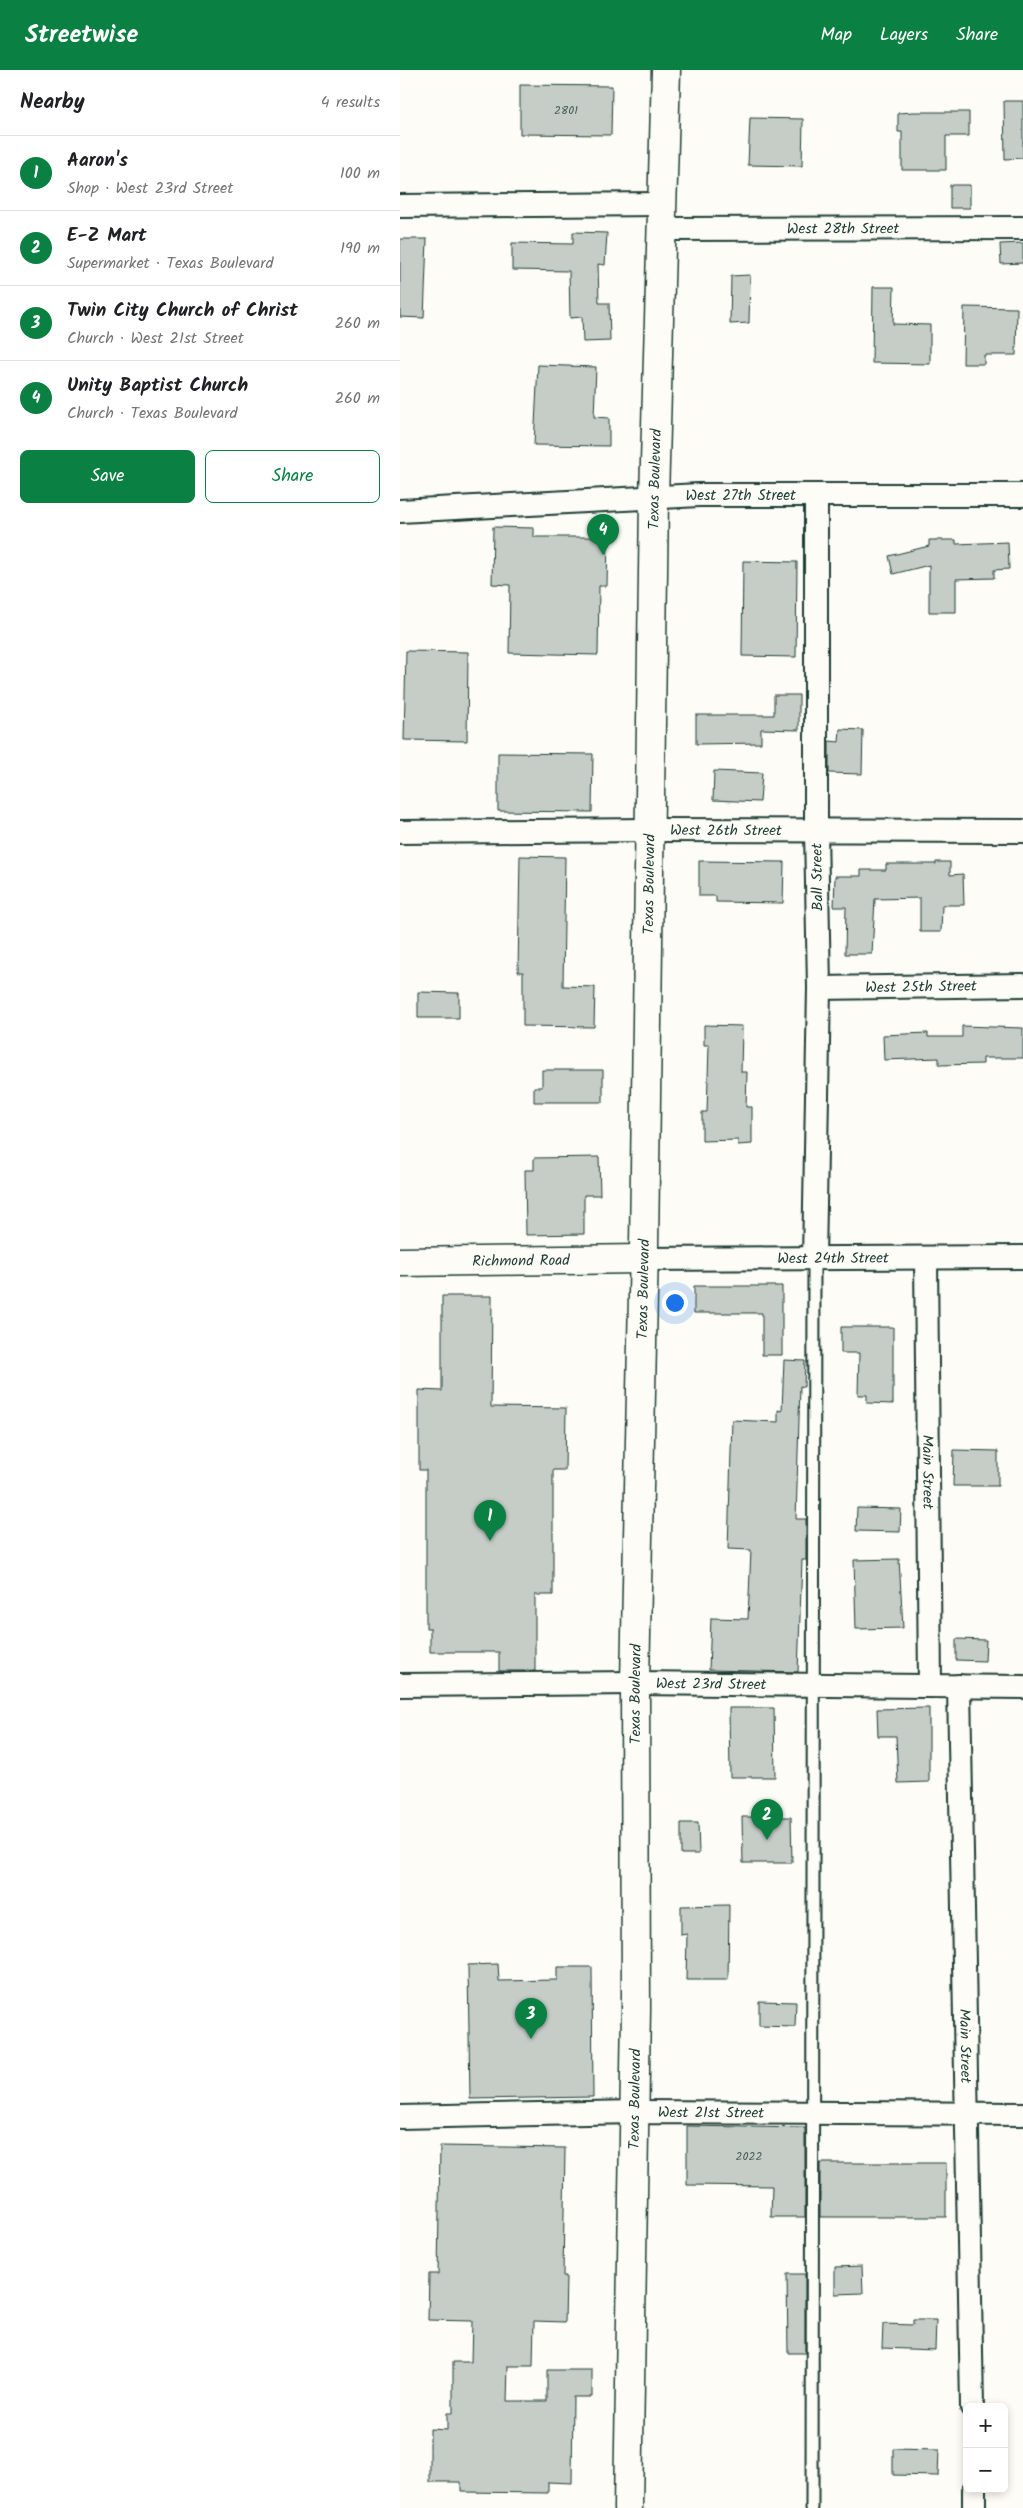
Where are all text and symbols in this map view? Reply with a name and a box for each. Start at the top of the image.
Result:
text: Streetwise [25,16,138,55]
text: Map [821,21,852,50]
text: Layers [880,21,928,50]
text: Share [956,21,998,50]
text: Nearby [20,86,85,119]
text: 4 results [321,90,380,115]
house number: 2801 [554,101,578,120]
text: Aaron's [67,146,128,176]
text: 1 [34,161,38,186]
text: 100 m [340,161,380,186]
text: Shop · West 23rd Street [67,176,233,201]
street label: West 28th Street [787,217,899,242]
text: E-Z Mart [67,221,147,251]
text: 2 [31,236,41,261]
text: 190 m [340,236,380,261]
text: Supermarket · Texas Boulevard [67,251,274,276]
text: Twin City Church of Christ [67,296,298,326]
text: 3 [32,311,40,336]
text: 260 m [335,311,380,336]
text: Church · West 21st Street [67,326,244,351]
text: Unity Baptist Church [67,371,248,401]
text: 4 [32,386,40,411]
text: 260 m [335,386,380,411]
text: Church · Texas Boulevard [67,401,238,426]
street label: Texas Boulevard [643,428,669,530]
button: Save [20,450,195,503]
button: Share [205,450,380,503]
street label: West 27th Street [685,484,796,509]
pin: 4 [587,514,619,555]
street label: West 26th Street [670,819,782,843]
street label: Texas Boulevard [637,833,663,935]
street label: Ball Street [805,843,831,911]
street label: West 25th Street [865,975,977,1000]
street label: Texas Boulevard [631,1238,657,1340]
street label: West 24th Street [777,1247,889,1271]
street label: Richmond Road [472,1249,570,1274]
your location [662,1290,688,1316]
street label: Main Street [915,1435,939,1510]
pin: 1 [474,1500,506,1541]
street label: Texas Boulevard [624,1643,649,1744]
street label: West 23rd Street [656,1672,767,1697]
pin: 2 [751,1799,783,1840]
pin: 3 [515,1998,547,2039]
street label: Main Street [952,2008,977,2084]
street label: Texas Boulevard [623,2048,648,2150]
street label: West 21st Street [658,2101,764,2126]
house number: 2022 [736,2147,762,2166]
map controls [963,2403,1008,2493]
button: + [963,2403,1008,2448]
button: − [963,2448,1008,2493]

